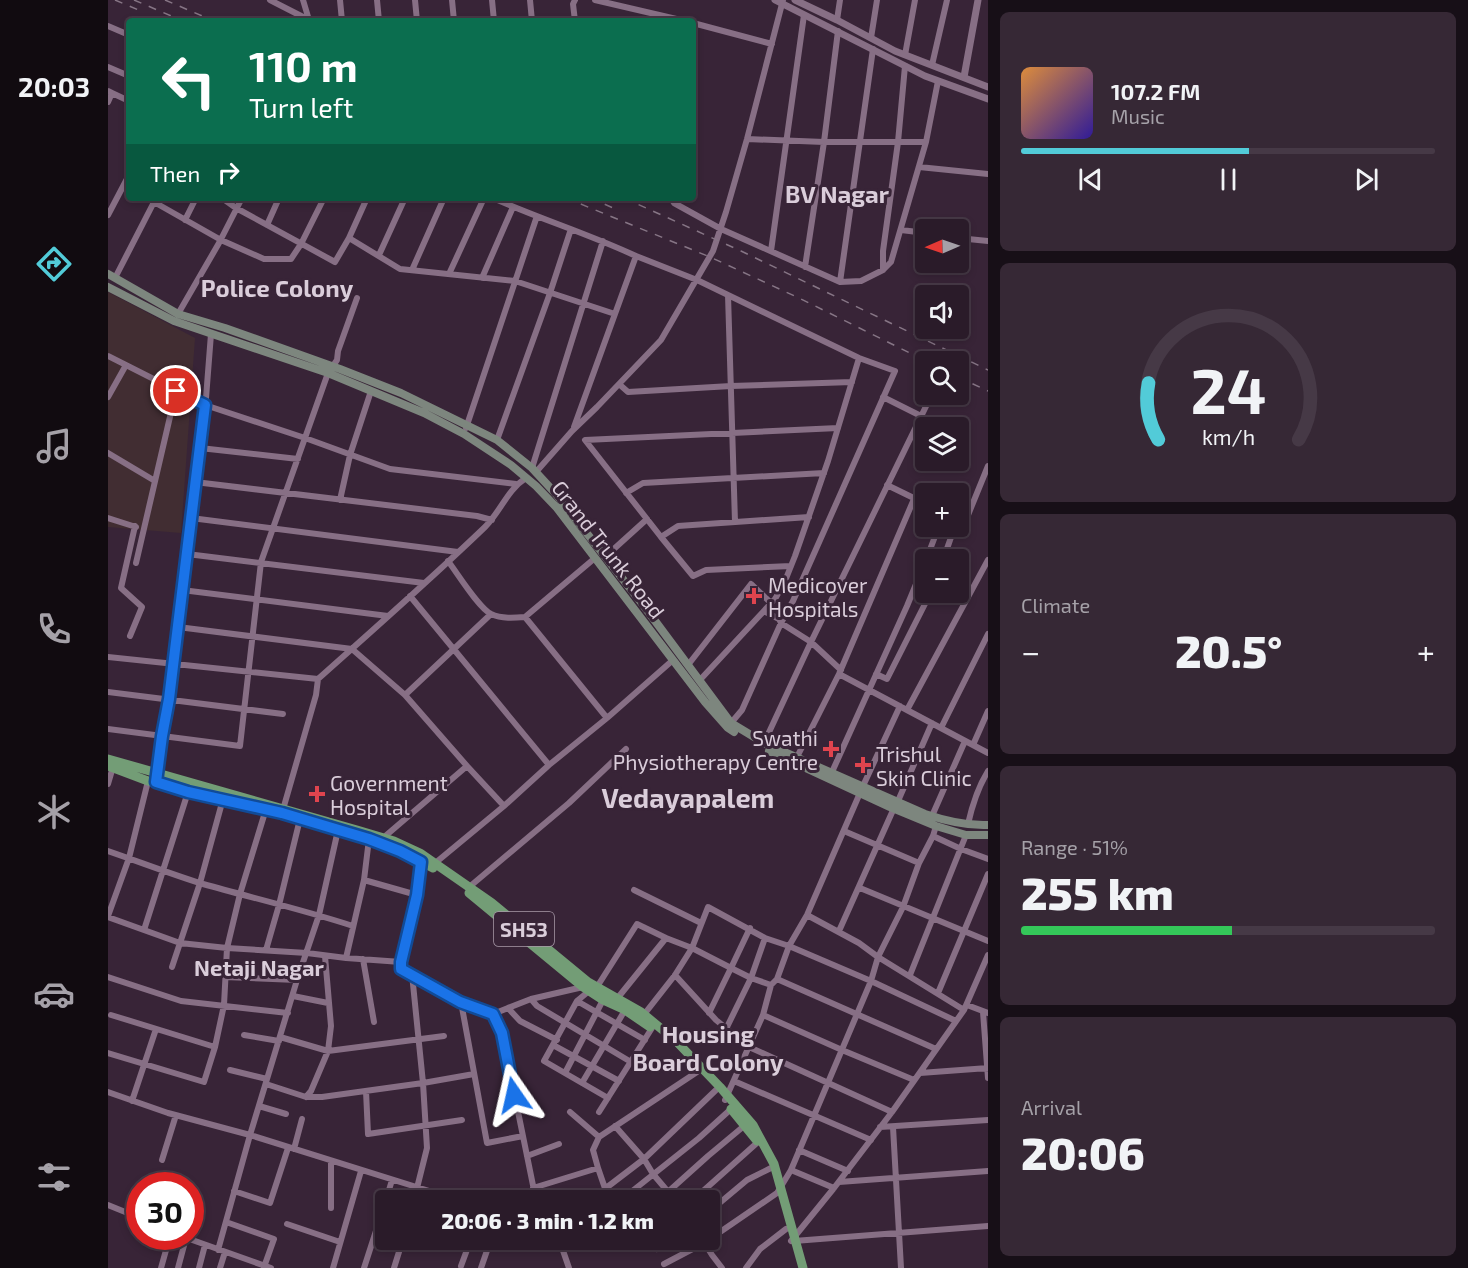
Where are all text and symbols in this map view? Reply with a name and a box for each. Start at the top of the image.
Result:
text: 110 m [249,40,358,90]
icon: left [150,42,228,120]
text: 20:03 [18,70,90,102]
text: 107.2 FM [1111,78,1200,104]
text: Turn left [249,91,353,123]
text: Music [1111,104,1165,128]
icon: right [212,156,245,189]
text: Then [150,160,200,186]
icon: previous [1074,163,1107,196]
icon: pause [1212,163,1245,196]
icon: next [1350,163,1383,196]
district label: BV Nagar [785,179,890,208]
north arrow [915,219,969,273]
map controls [915,219,969,603]
icon: directions [33,243,75,285]
district label: Police Colony [201,273,354,302]
button: sound [915,285,969,339]
button: search [915,351,969,405]
text: 24 [1190,352,1266,427]
pin [150,365,201,416]
icon: arrive [159,374,192,407]
button: layers [915,417,969,471]
text: km/h [1201,424,1255,449]
icon: music [33,425,75,467]
street label: Grand Trunk Road [547,475,671,623]
button: + [915,483,969,537]
button: − [915,549,969,603]
place label: Medicover Hospitals [768,572,868,621]
marker: Medicover Hospitals [745,587,763,605]
text: Climate [1021,593,1090,617]
icon: phone [33,608,75,650]
text: 20.5° [1175,623,1282,677]
text: − [1021,631,1040,671]
text: + [1417,631,1435,671]
place label: Swathi Physiotherapy Centre [613,725,818,774]
marker: Swathi Physiotherapy Centre [822,740,840,758]
place label: Trishul Skin Clinic [876,741,972,790]
marker: Trishul Skin Clinic [854,756,872,774]
place label: Government Hospital [330,770,448,819]
district label: Vedayapalem [602,781,774,814]
marker: Government Hospital [308,785,326,803]
icon: climate [33,791,75,833]
text: Range · 51% [1021,835,1128,859]
text: 255 km [1021,865,1174,919]
road number: SH53 [494,912,554,946]
district label: Netaji Nagar [194,954,325,980]
icon: car [33,973,75,1015]
district label: Housing Board Colony [632,1019,784,1076]
position arrow [482,1063,546,1127]
text: Arrival [1021,1095,1082,1119]
text: 20:06 [1021,1125,1145,1179]
icon: filters [33,1156,75,1198]
speed limit sign: 30 [126,1172,204,1250]
text: 20:06 · 3 min · 1.2 km [441,1207,654,1233]

